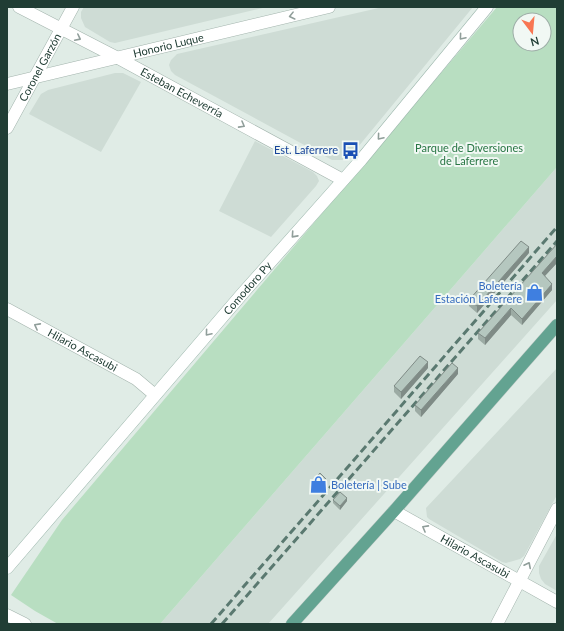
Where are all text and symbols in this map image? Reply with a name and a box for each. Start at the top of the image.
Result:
one-way arrow [288,11,295,20]
north arrow [512,12,552,52]
street label: Honorio Luque [132,30,205,60]
street label: Coronel Garzón [16,31,63,104]
one-way arrow [460,32,467,40]
one-way arrow [74,33,82,41]
text: N [529,35,541,50]
street label: Esteban Echeverría [139,65,226,120]
one-way arrow [238,121,246,128]
one-way arrow [377,133,384,140]
bus stop icon: Est. Laferrere [341,140,361,160]
park label: Parque de Diversiones de Laferrere [415,141,523,167]
place label: Est. Laferrere [274,143,338,156]
one-way arrow [291,230,298,238]
street label: Comodoro Py [220,258,274,317]
place label: Boletería Estación Laferrere [435,279,522,305]
shop icon: Boletería Estación Laferrere [525,282,545,302]
one-way arrow [34,323,42,331]
street label: Hilario Ascasubi [46,325,120,374]
one-way arrow [206,328,213,336]
shop icon: Boletería | Sube [308,475,328,495]
place label: Boletería | Sube [331,478,407,491]
one-way arrow [422,526,429,533]
street label: Hilario Ascasubi [439,531,513,581]
one-way arrow [524,561,531,569]

